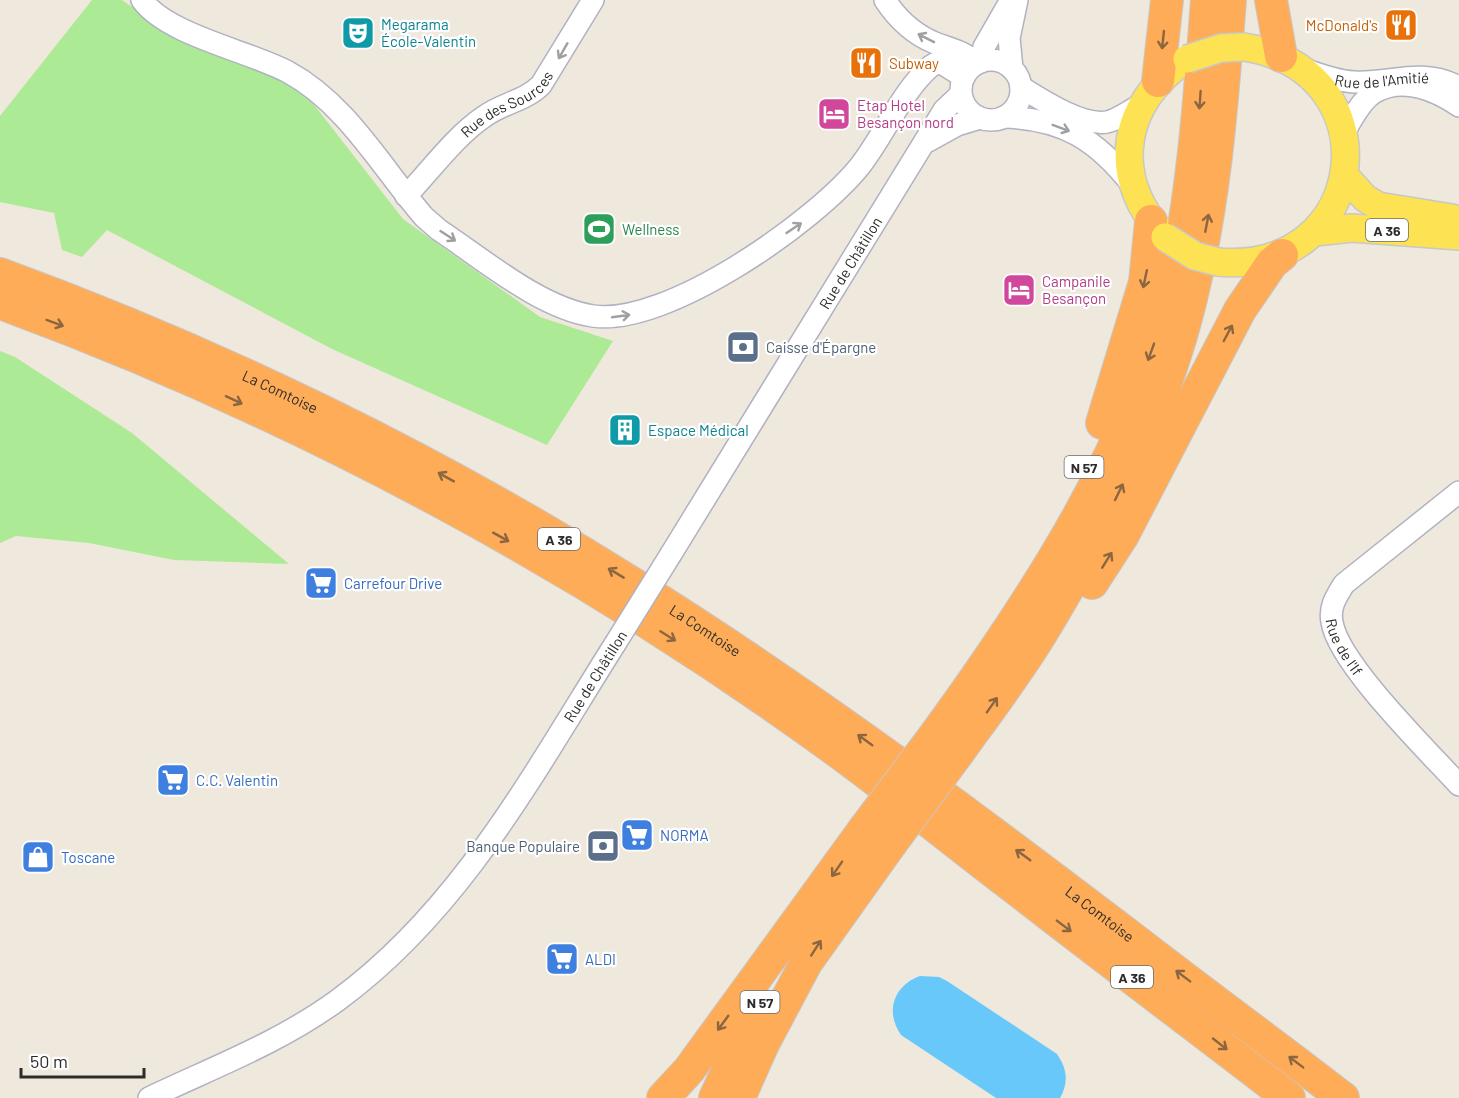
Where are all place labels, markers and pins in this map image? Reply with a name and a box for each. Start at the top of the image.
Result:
restaurant icon: McDonald's [1383,7,1419,43]
theatre icon: Megarama École-Valentin [340,15,376,51]
place label: Megarama École-Valentin [381,15,476,50]
place label: McDonald's [1306,16,1378,34]
restaurant icon: Subway [848,45,884,81]
place label: Subway [889,54,939,72]
hotel icon: Etap Hotel Besançon nord [816,96,852,132]
place label: Etap Hotel Besançon nord [857,96,954,131]
sports icon: Wellness [581,211,617,247]
place label: Wellness [622,220,679,238]
hotel icon: Campanile Besançon [1001,272,1037,308]
place label: Campanile Besançon [1042,272,1110,307]
bank icon: Caisse d'Épargne [725,329,761,365]
place label: Caisse d'Épargne [766,338,876,356]
building icon: Espace Médical [607,412,643,448]
place label: Espace Médical [648,421,749,439]
supermarket icon: Carrefour Drive [303,565,339,601]
place label: Carrefour Drive [344,574,442,592]
supermarket icon: C.C. Valentin [155,762,191,798]
place label: C.C. Valentin [196,771,278,789]
supermarket icon: NORMA [619,817,655,853]
place label: NORMA [660,826,708,844]
bank icon: Banque Populaire [585,828,621,864]
place label: Banque Populaire [466,837,580,855]
shop icon: Toscane [20,839,56,875]
place label: Toscane [61,848,115,866]
supermarket icon: ALDI [544,941,580,977]
place label: ALDI [585,950,616,968]

